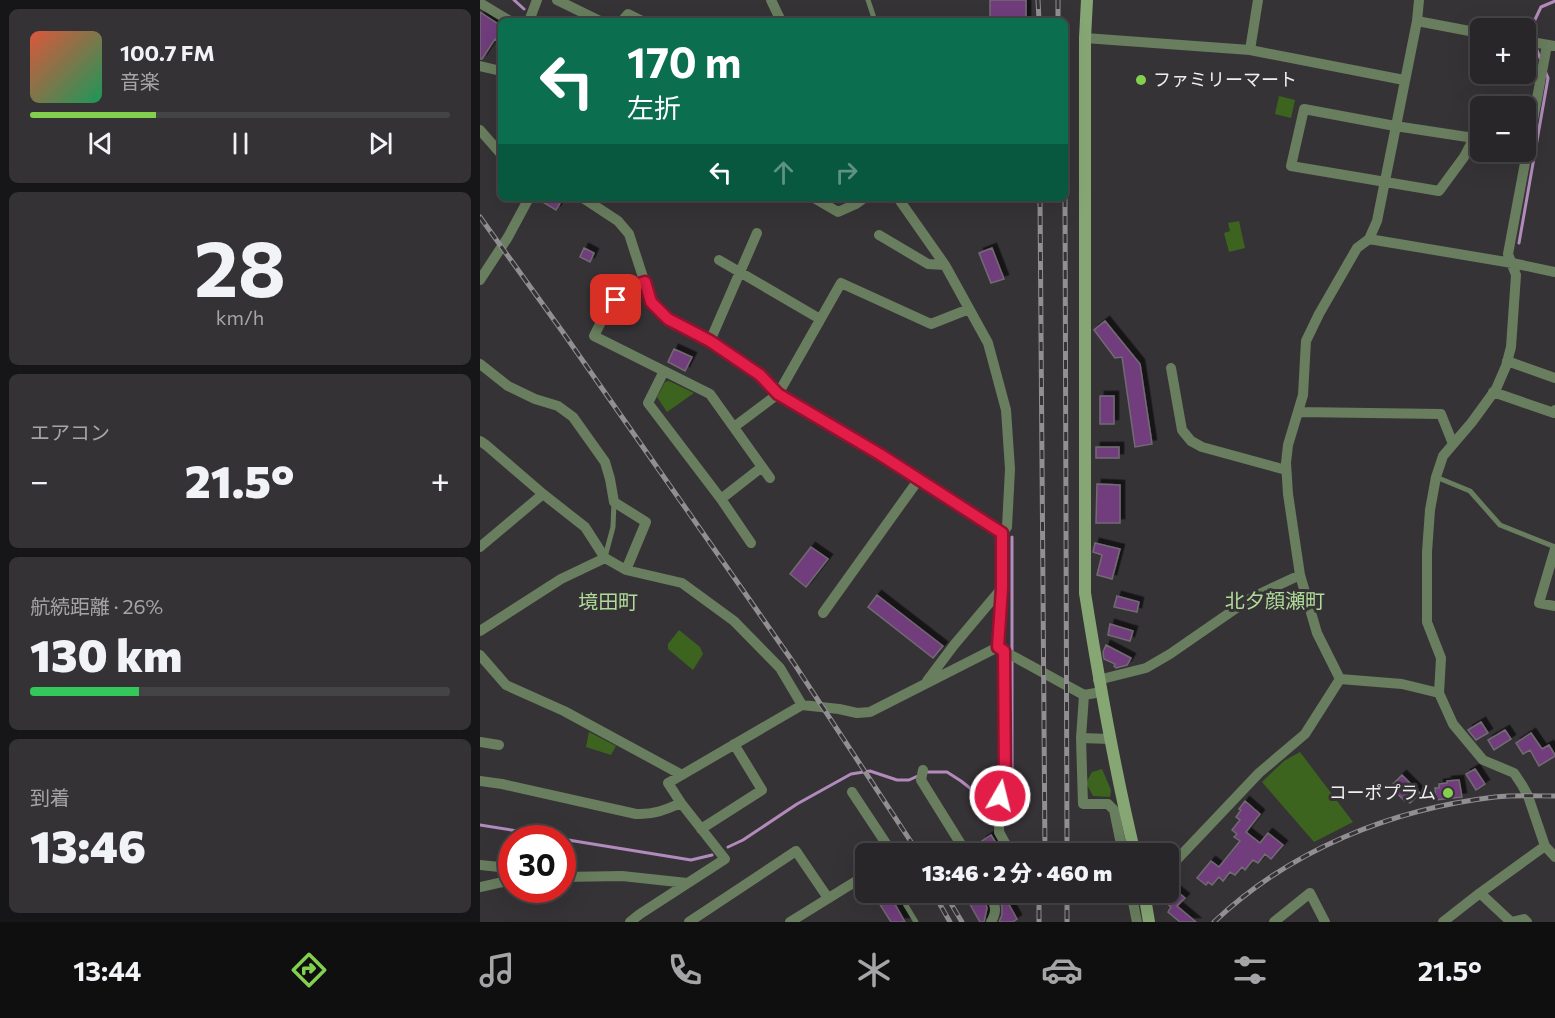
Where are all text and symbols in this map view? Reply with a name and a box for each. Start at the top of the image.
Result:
map controls [1470,18,1536,162]
button: + [1470,18,1536,84]
text: 170 m [627,35,741,87]
text: 100.7 FM [120,39,215,66]
icon: left [528,42,606,120]
place label: ファミリーマート [1153,68,1297,90]
text: 音楽 [120,69,160,93]
marker: ファミリーマート [1134,73,1148,87]
text: 左折 [627,91,681,124]
button: − [1470,96,1536,162]
icon: previous [84,127,117,160]
icon: pause [224,127,257,160]
icon: next [364,127,397,160]
icon: left [704,156,737,189]
icon: ahead [767,156,800,189]
icon: right [830,156,863,189]
text: 28 [194,218,286,313]
pin [590,274,641,325]
icon: arrive [599,283,632,316]
text: km/h [216,305,264,329]
text: エアコン [30,420,110,444]
text: 21.5° [185,452,295,507]
text: − [30,459,49,500]
text: + [431,459,450,500]
district label: 北夕顔瀬町 [1225,588,1325,612]
district label: 境田町 [578,589,638,613]
text: 航続距離 · 26% [30,594,163,618]
text: 130 km [30,626,182,681]
position arrow [968,764,1032,828]
place label: コーポプラム [1329,781,1436,803]
text: 到着 [30,785,70,809]
marker: コーポプラム [1441,786,1455,800]
text: 13:46 [30,817,146,872]
speed limit sign: 30 [498,825,576,903]
text: 13:46 · 2 分 · 460 m [922,859,1112,886]
icon: directions [288,949,330,991]
icon: music [476,949,518,991]
icon: phone [664,949,706,991]
icon: climate [853,949,895,991]
icon: car [1041,949,1083,991]
icon: filters [1229,949,1271,991]
text: 13:44 [73,954,141,987]
text: 21.5° [1418,954,1482,987]

